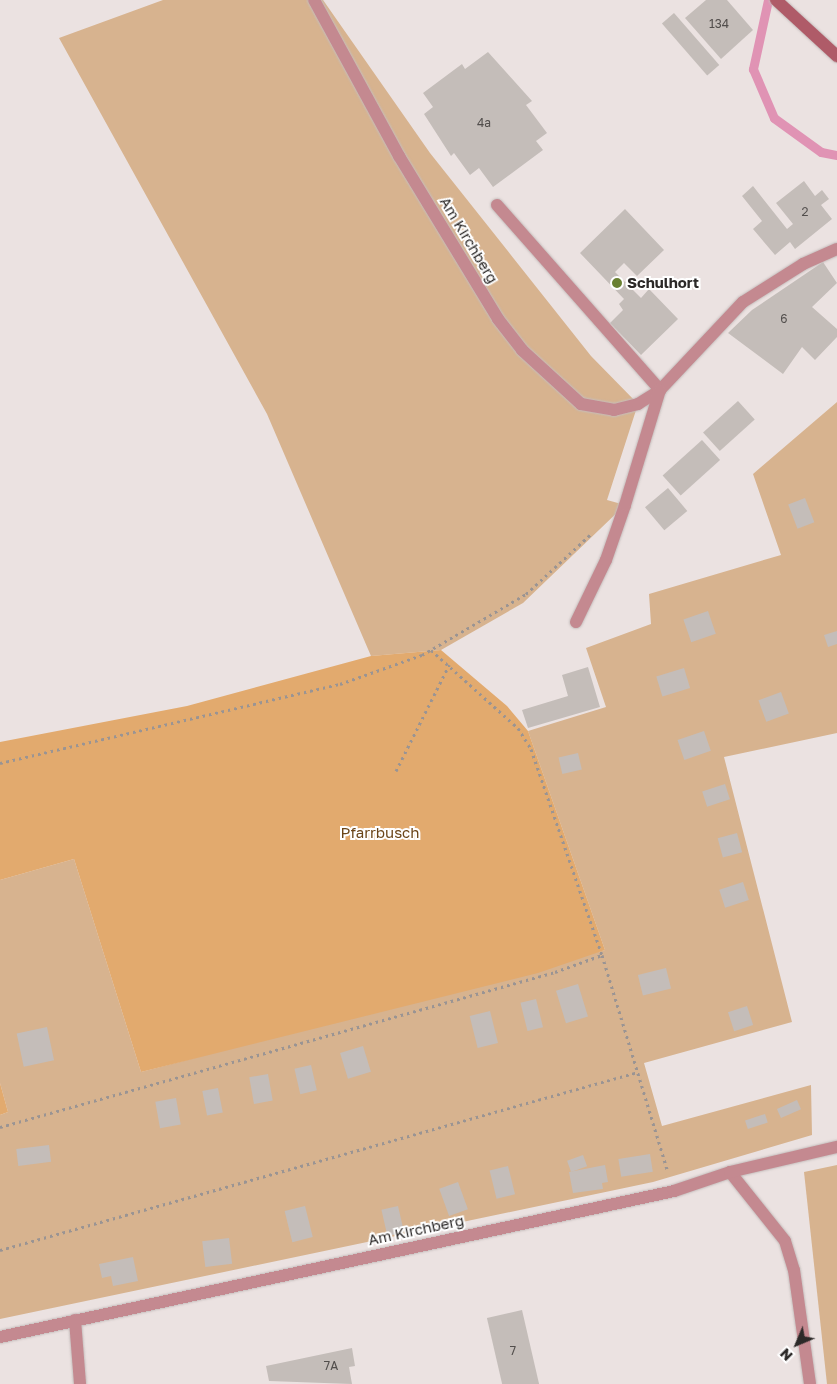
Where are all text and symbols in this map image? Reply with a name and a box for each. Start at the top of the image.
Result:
house number: 134 [709,17,729,31]
house number: 4a [477,116,491,130]
street label: Am Kirchberg [436,194,502,286]
house number: 2 [802,205,808,219]
place label: Schulhort [627,274,699,292]
marker: Schulhort [611,277,623,289]
house number: 6 [780,312,788,326]
park label: Pfarrbusch [341,824,419,842]
street label: Am Kirchberg [366,1211,466,1249]
north arrow [772,1319,822,1369]
house number: 7 [510,1344,516,1358]
text: N [776,1345,796,1365]
house number: 7A [324,1359,338,1373]

